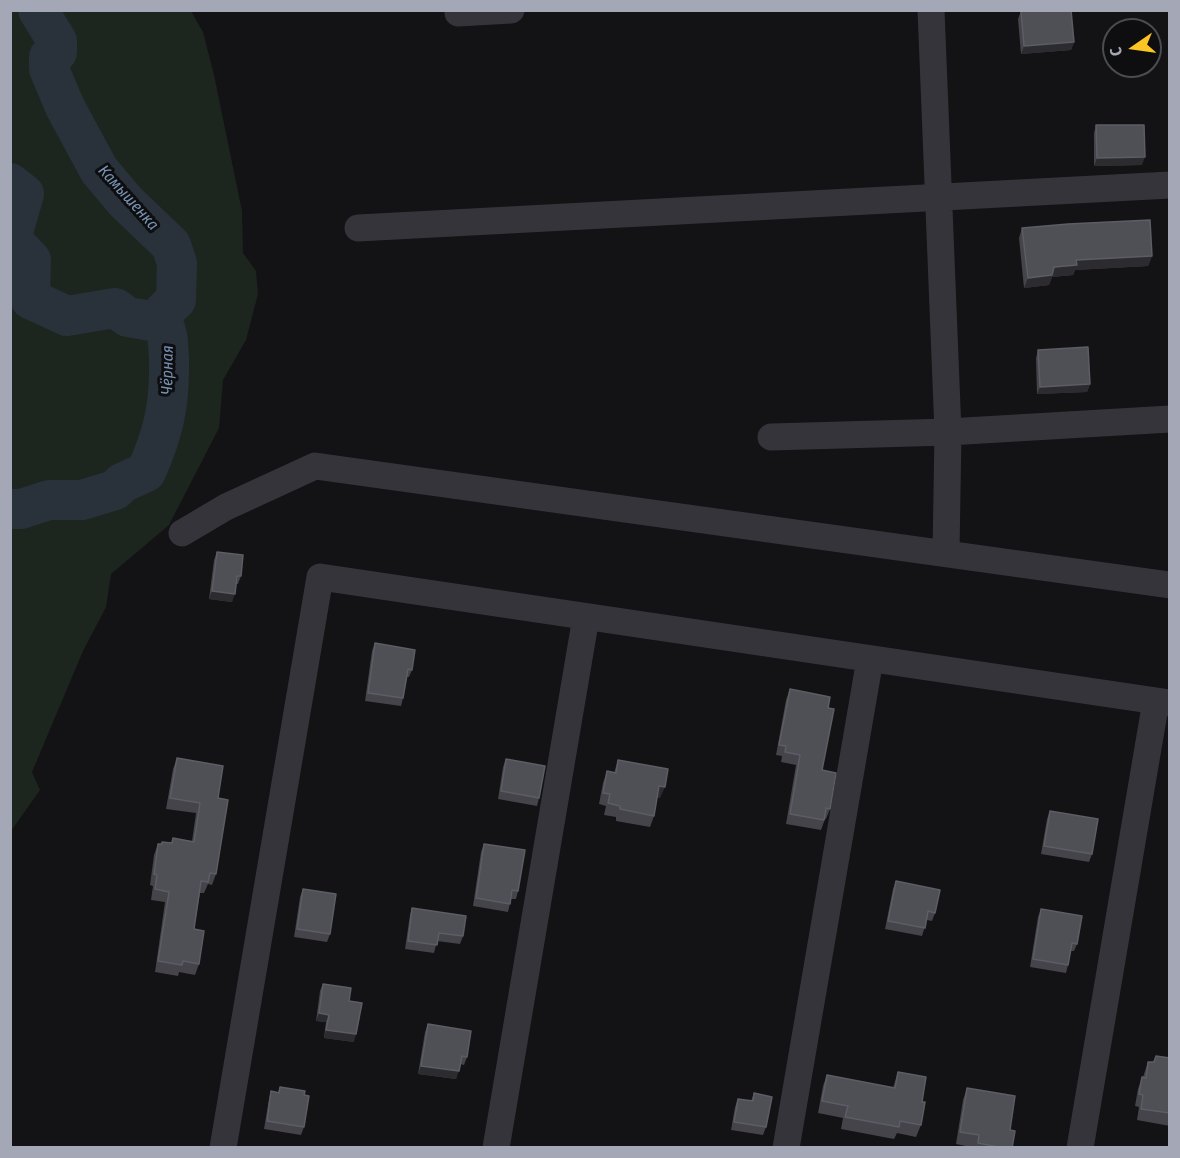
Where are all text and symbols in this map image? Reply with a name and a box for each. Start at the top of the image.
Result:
north arrow [1102,18,1162,78]
text: С [1106,45,1126,58]
water label: Камышенка [94,161,162,235]
water label: Чёрная [158,345,178,395]

